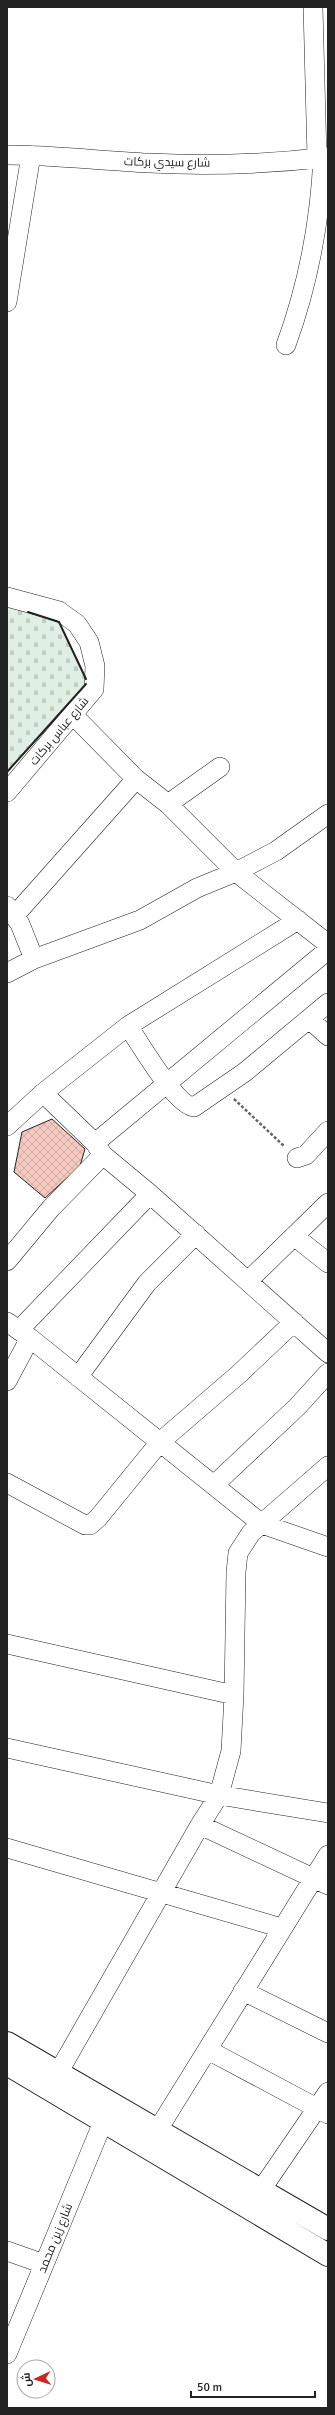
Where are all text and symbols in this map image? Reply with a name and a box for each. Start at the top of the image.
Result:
street label: شارع سيدي بركات [124,154,210,173]
street label: شارع عباس بركات [26,694,92,769]
street label: شارع زين محمد [35,2201,76,2275]
north arrow [16,2359,56,2399]
text: ش [20,2372,33,2387]
scale bar [191,2373,315,2399]
text: 50 m [197,2380,222,2395]

